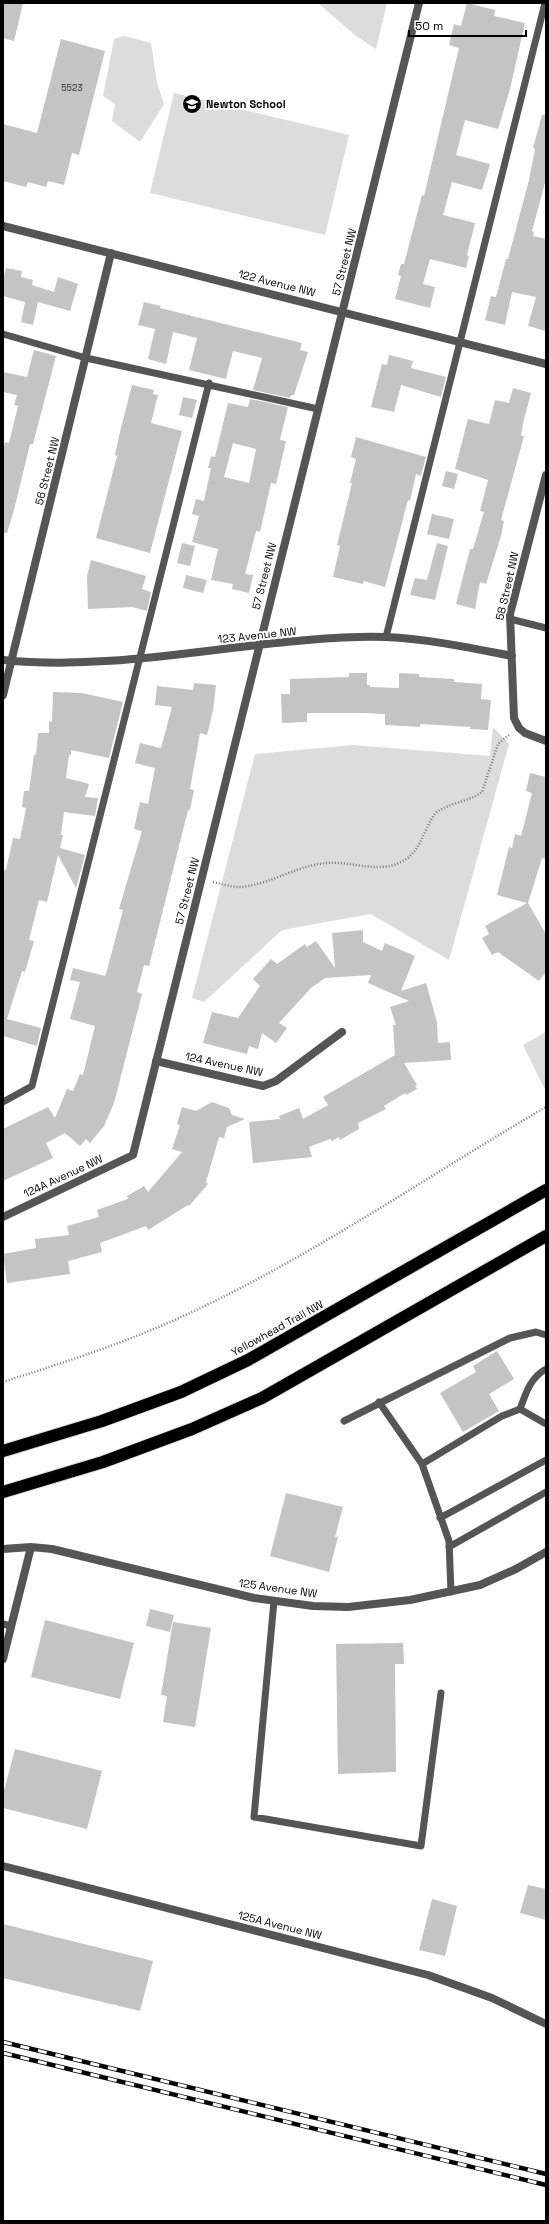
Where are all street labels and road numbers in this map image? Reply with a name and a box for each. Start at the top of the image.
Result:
street label: 57 Street NW [329,227,359,297]
street label: 122 Avenue NW [237,267,317,299]
street label: 56 Street NW [32,435,62,506]
street label: 57 Street NW [249,541,279,611]
street label: 58 Street NW [492,550,522,622]
street label: 123 Avenue NW [217,624,297,646]
street label: 57 Street NW [172,856,202,926]
street label: 124 Avenue NW [184,1049,264,1079]
street label: 124A Avenue NW [21,1151,105,1200]
street label: Yellowhead Trail NW [228,1297,326,1359]
street label: 125 Avenue NW [238,1576,319,1600]
street label: 125A Avenue NW [237,1908,324,1942]

